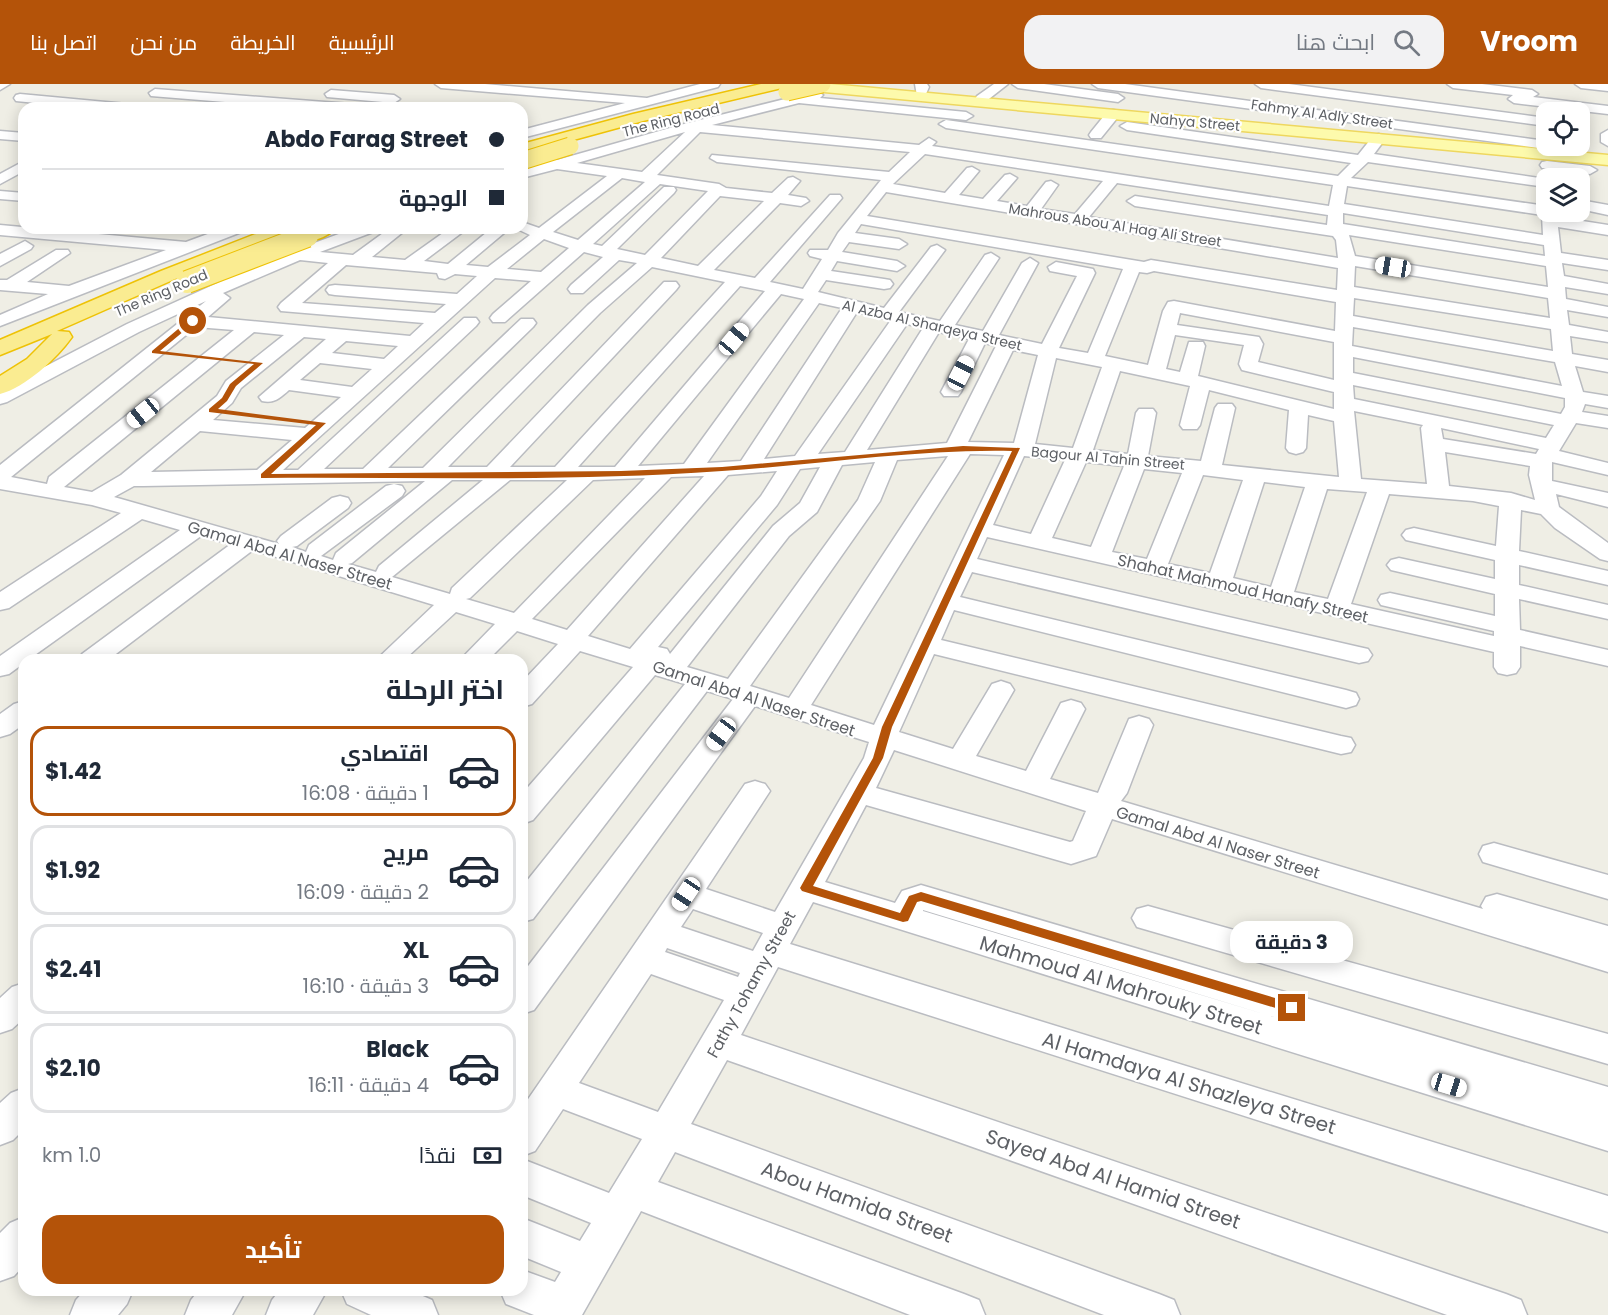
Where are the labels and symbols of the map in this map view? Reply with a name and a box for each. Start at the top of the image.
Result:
street label: Fahmy Al Adly Street [1250,94,1394,134]
street label: The Ring Road [620,98,722,142]
street label: Nahya Street [1149,108,1241,136]
street label: Mahrous Abou Al Hag Ali Street [1007,198,1223,252]
car [1374,255,1412,279]
street label: The Ring Road [111,264,211,322]
street label: Al Azba Al Sharqeya Street [840,295,1024,355]
route start [179,307,206,334]
car [716,319,752,359]
car [945,353,977,393]
car [123,395,163,431]
street label: Bagour Al Tahin Street [1030,441,1186,475]
street label: Gamal Abd Al Naser Street [185,515,395,596]
street label: Shahat Mahmoud Hanafy Street [1115,548,1371,629]
street label: Gamal Abd Al Naser Street [650,655,858,742]
car [703,714,739,754]
street label: Gamal Abd Al Naser Street [1113,801,1323,884]
car [668,874,704,914]
street label: Fathy Tohamy Street [701,906,802,1062]
callout: 3 دقيقة [1230,921,1354,963]
street label: Mahmoud Al Mahrouky Street [976,929,1266,1041]
route end [1278,994,1305,1021]
street label: Al Hamdaya Al Shazleya Street [1039,1025,1339,1141]
car [1429,1071,1469,1099]
street label: Sayed Abd Al Hamid Street [982,1122,1244,1236]
street label: Abou Hamida Street [757,1154,957,1250]

